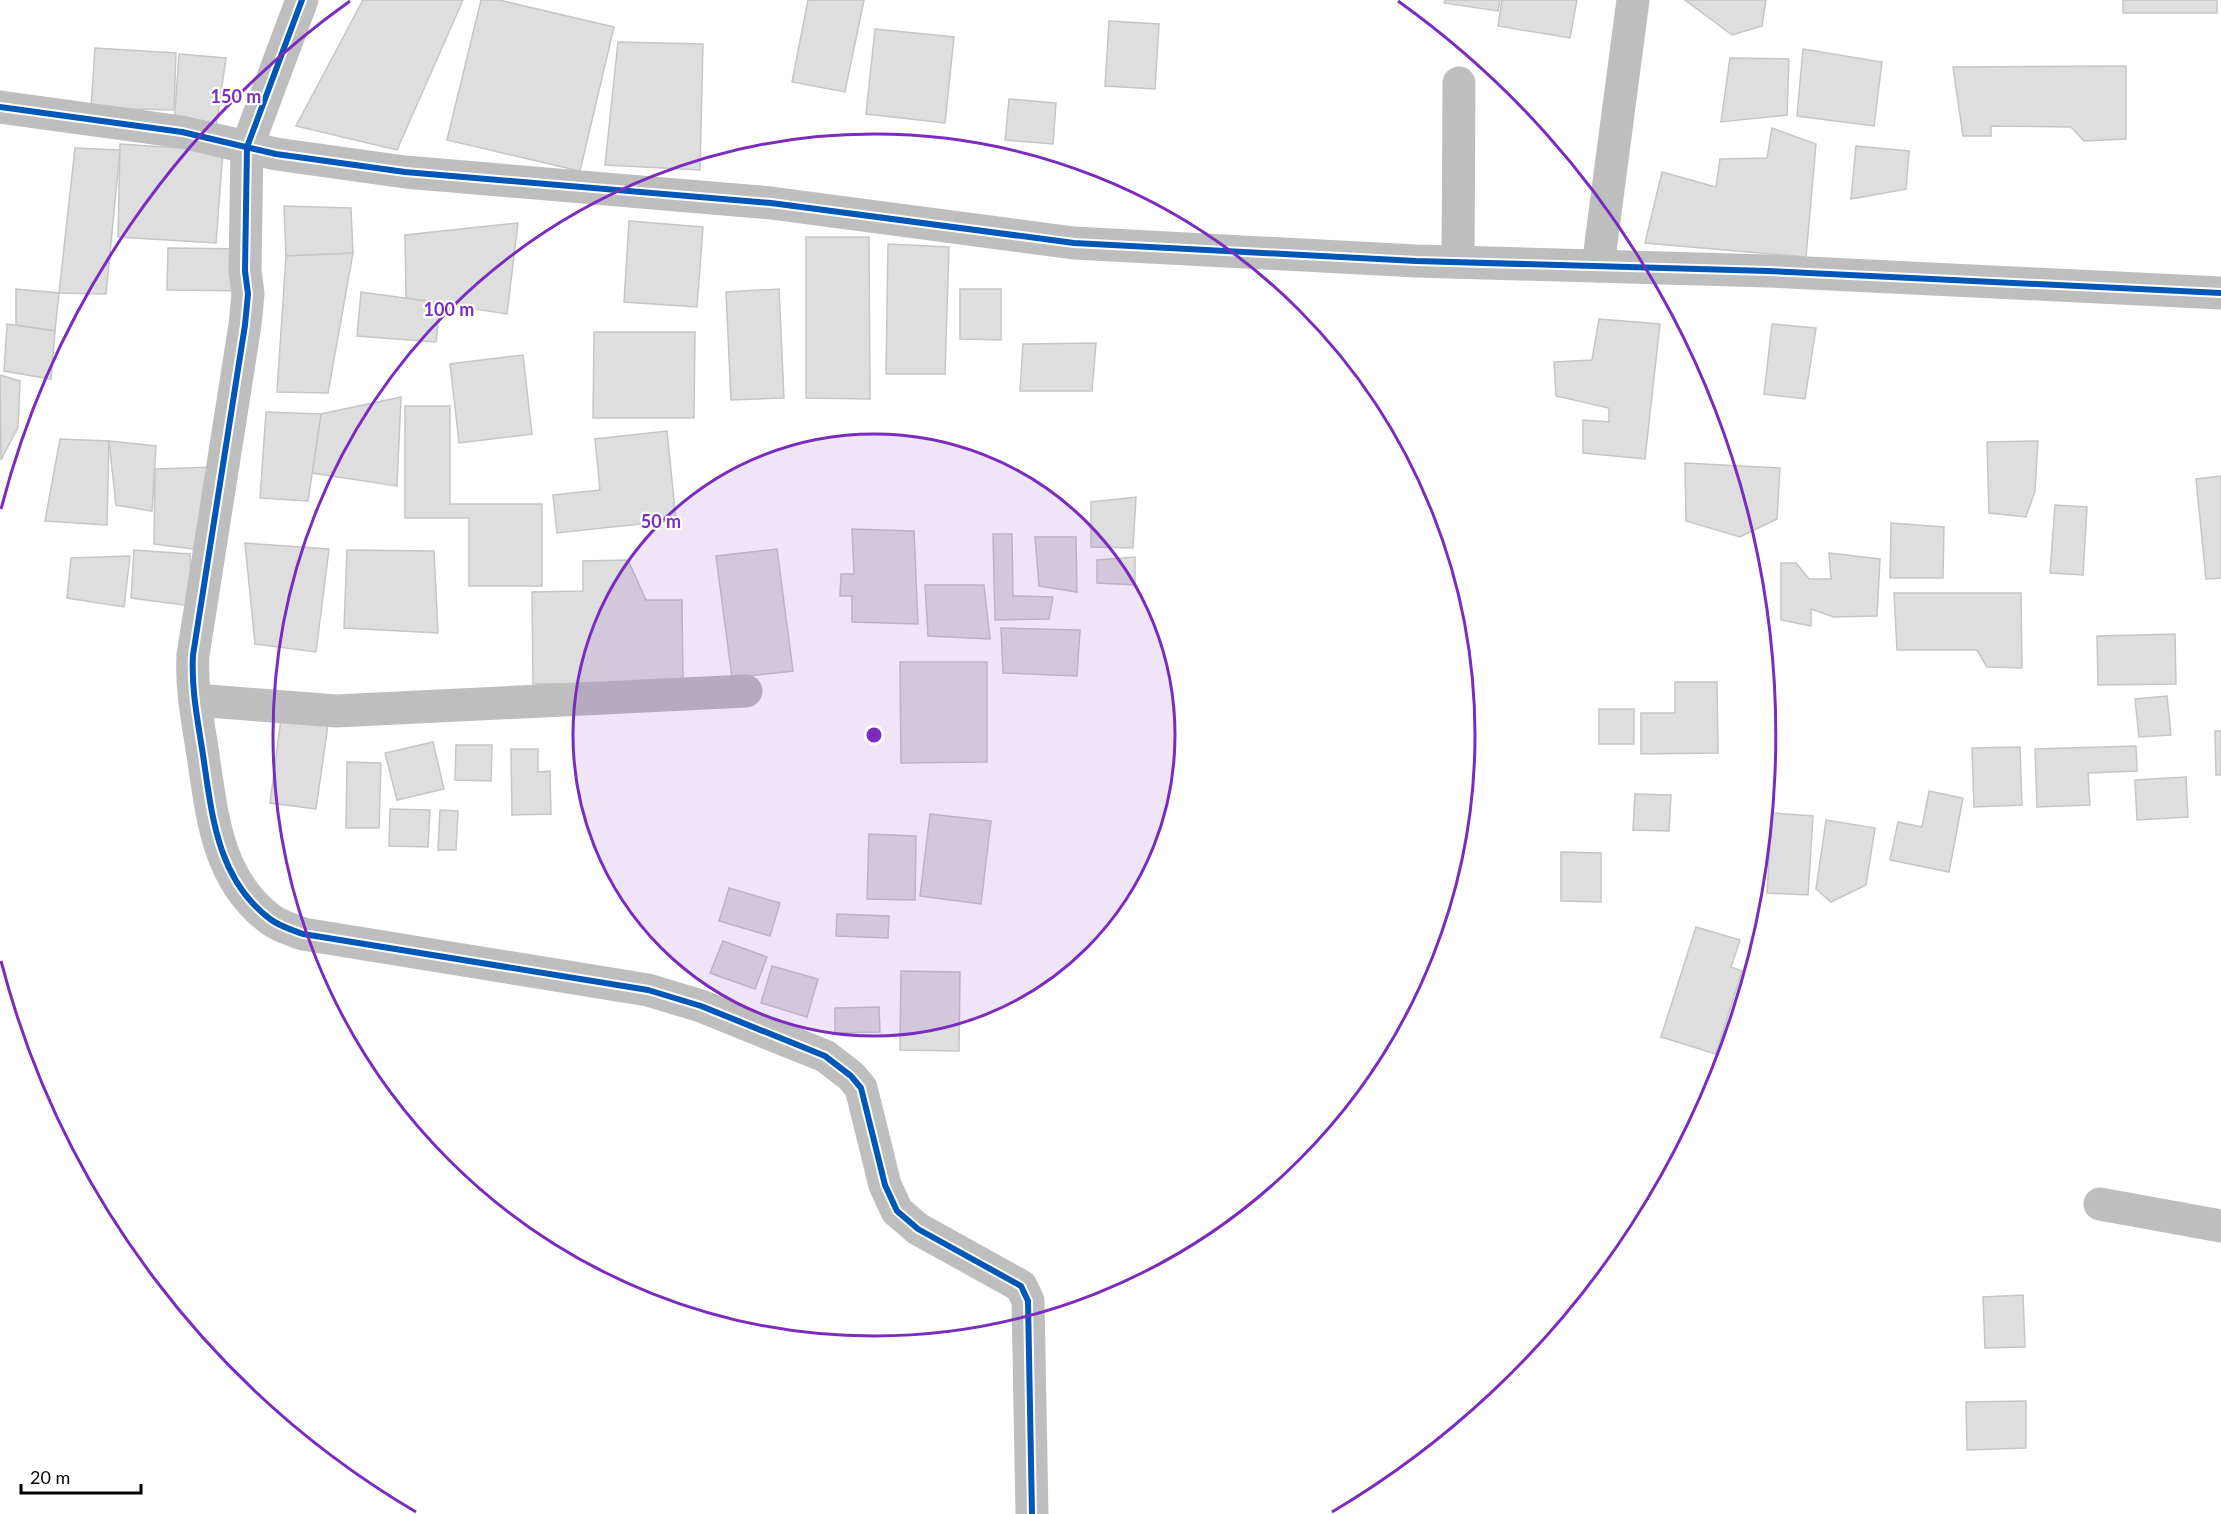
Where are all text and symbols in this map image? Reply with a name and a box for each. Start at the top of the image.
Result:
text: 150 m [211,85,261,107]
text: 100 m [424,298,474,320]
text: 50 m [641,510,681,532]
centre of rings [864,725,884,745]
scale bar [21,1457,141,1495]
text: 20 m [30,1466,70,1488]

